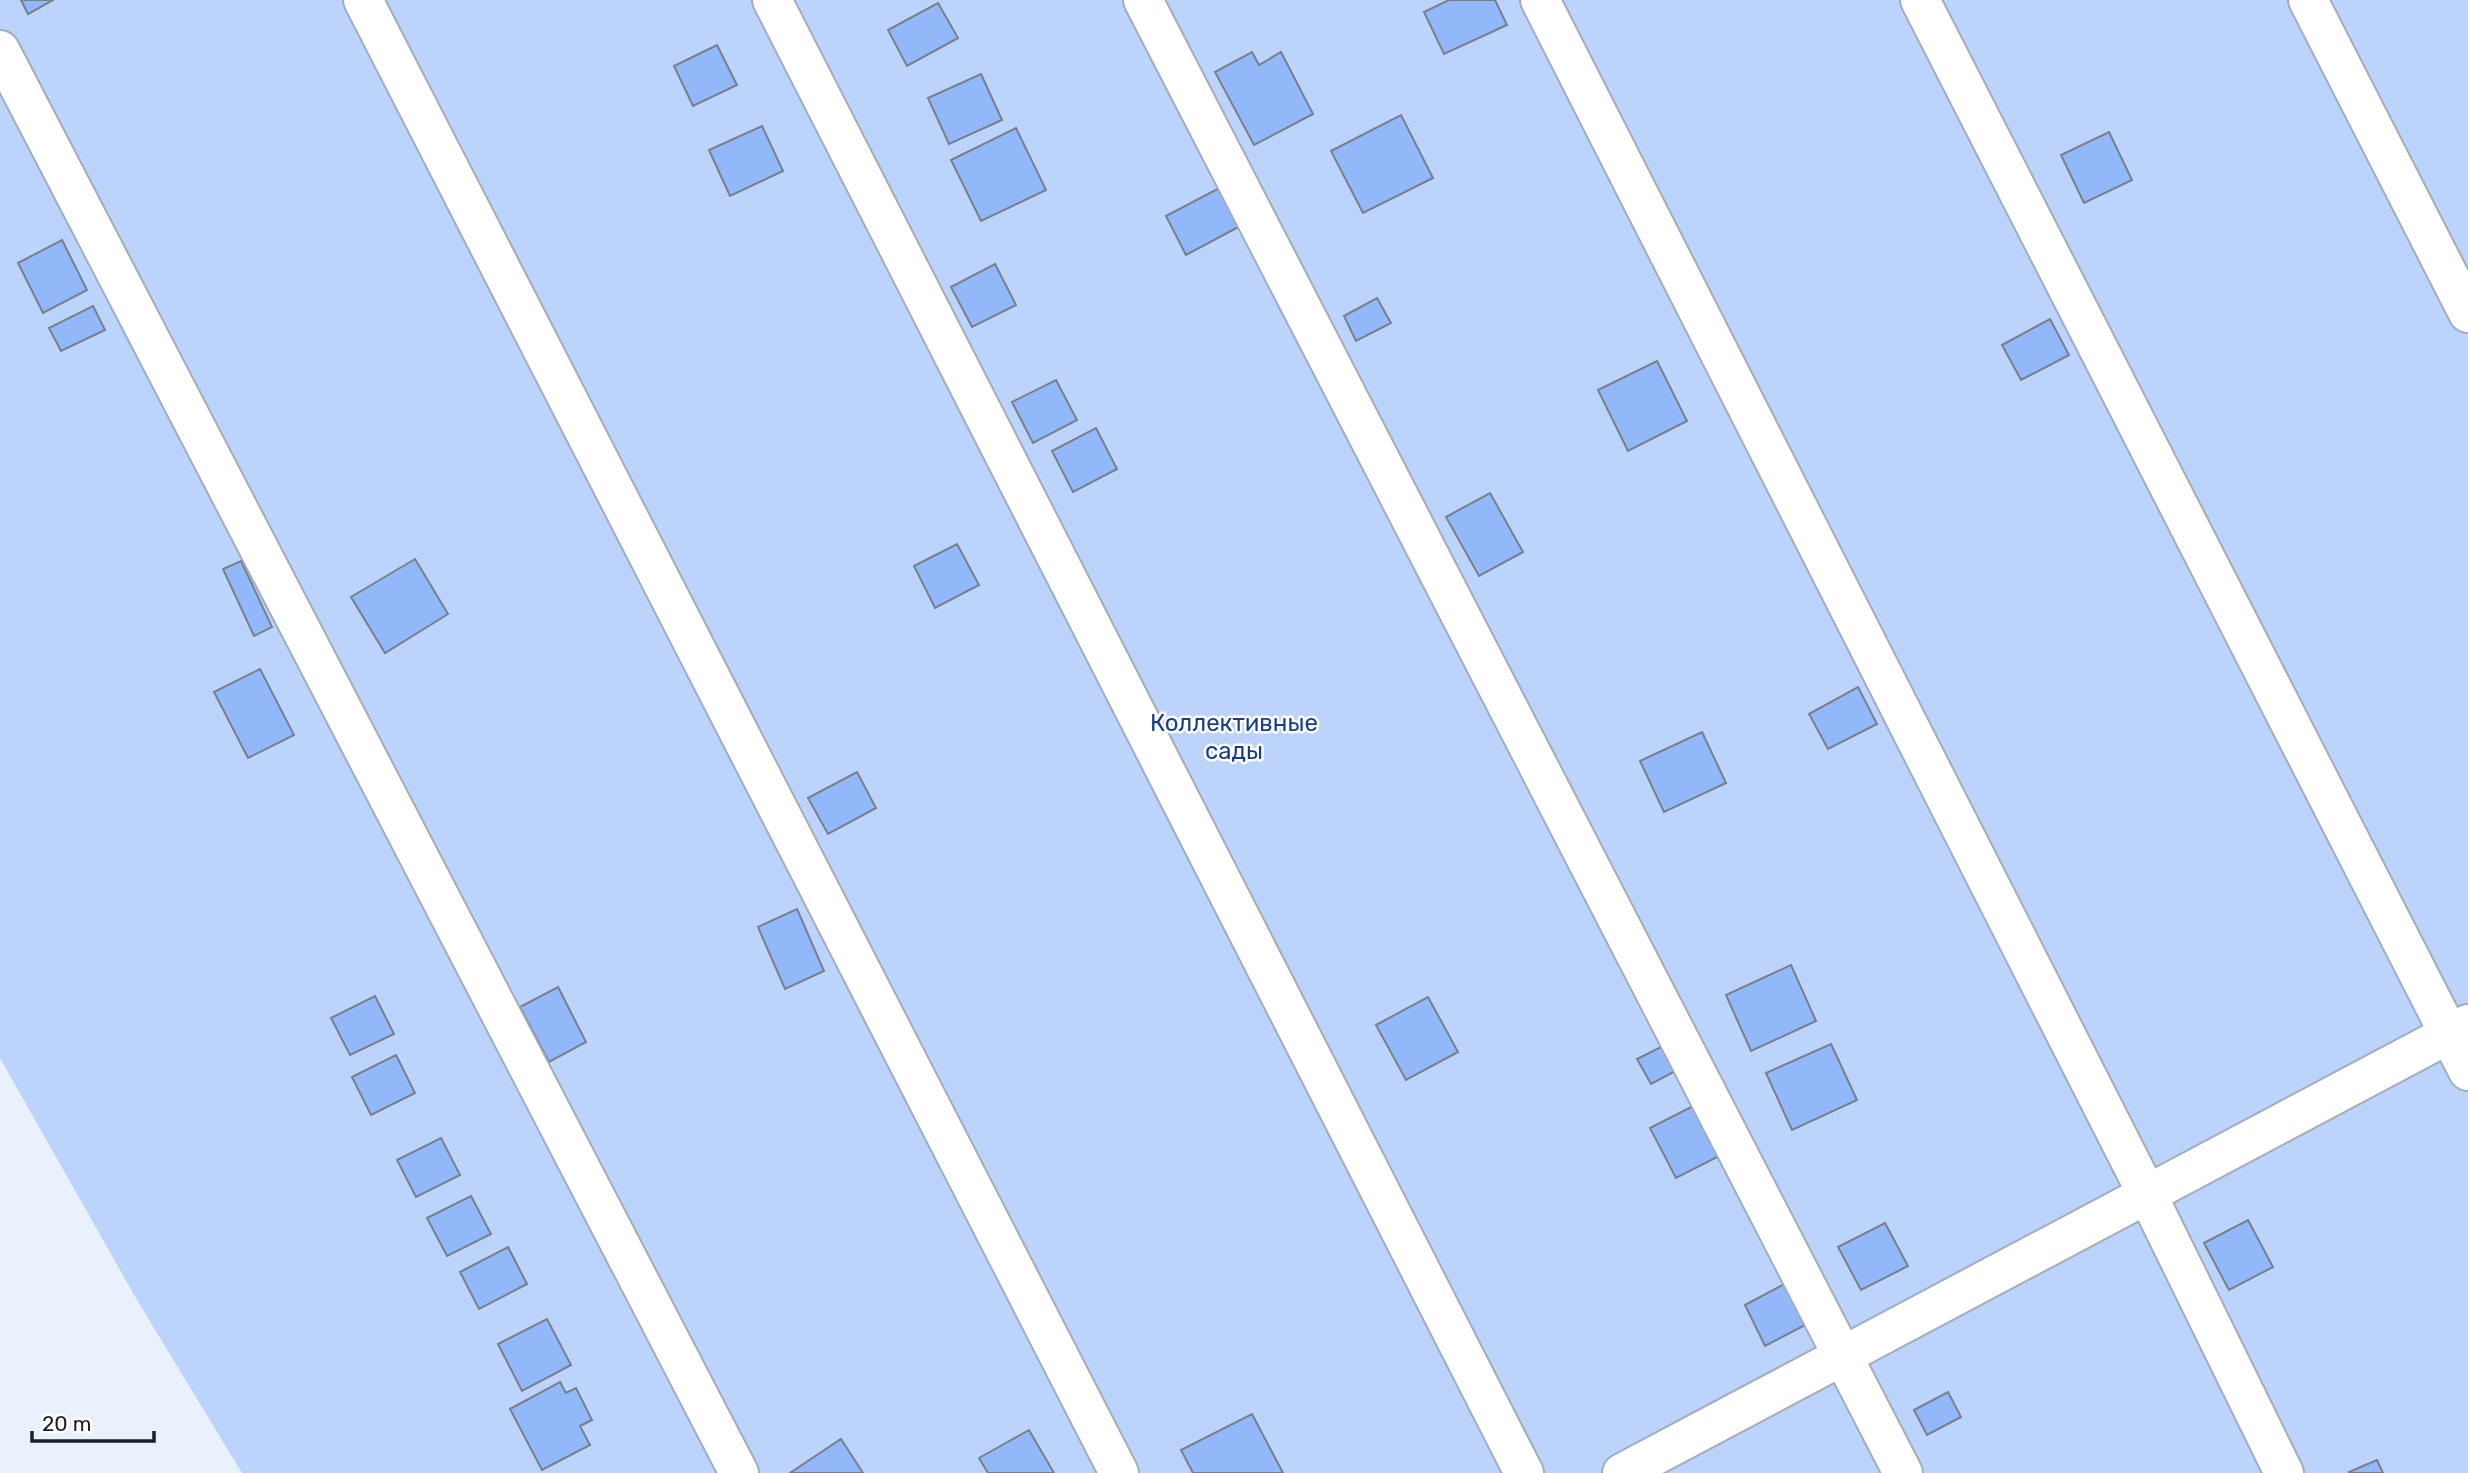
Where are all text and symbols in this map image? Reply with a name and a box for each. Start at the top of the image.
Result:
park label: Коллективные сады [1150,709,1318,765]
scale bar [32,1400,154,1444]
text: 20 m [42,1411,91,1436]

